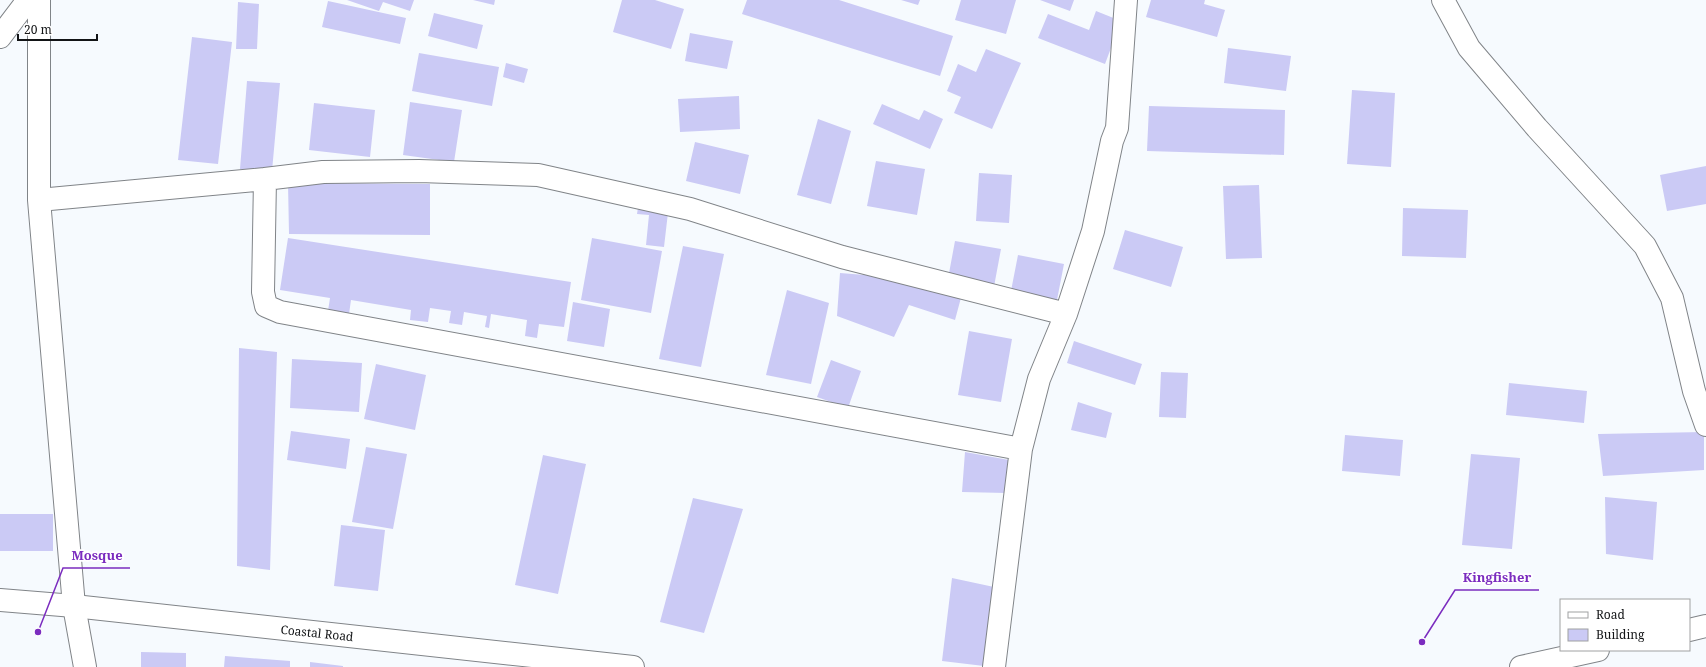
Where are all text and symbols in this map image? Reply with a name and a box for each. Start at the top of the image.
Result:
scale bar [18,16,97,42]
text: 20 m [24,21,52,38]
callout: Mosque [63,543,130,568]
text: Mosque [71,546,123,564]
callout: Kingfisher [1455,565,1539,590]
text: Kingfisher [1463,568,1531,586]
legend [1560,599,1690,651]
text: Road [1596,606,1626,623]
street label: Coastal Road [280,621,355,645]
text: Building [1596,626,1645,643]

